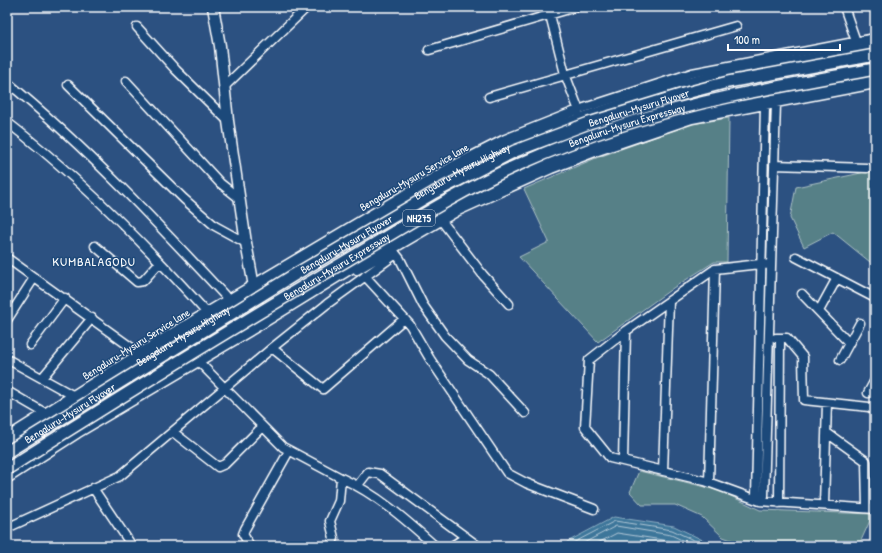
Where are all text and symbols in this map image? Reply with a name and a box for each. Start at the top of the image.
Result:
scale bar [728,26,840,52]
text: 100 m [734,31,760,48]
street label: Bengaluru-Mysuru Flyover [587,85,692,130]
street label: Bengaluru-Mysuru Expressway [567,100,687,150]
street label: Bengaluru-Mysuru Service lane [357,140,472,214]
street label: Bengaluru-Mysuru Highway [411,140,512,203]
road number: NH275 [403,210,435,226]
street label: Bengaluru-Mysuru Flyover [298,211,396,277]
street label: Bengaluru-Mysuru Expressway [281,229,393,303]
district label: KUMBALAGODU [52,252,136,270]
street label: Bengaluru-Mysuru Highway [133,302,232,369]
street label: Bengaluru-Mysuru Service lane [80,305,193,383]
street label: Bengaluru-Mysuru Flyover [22,379,119,447]

